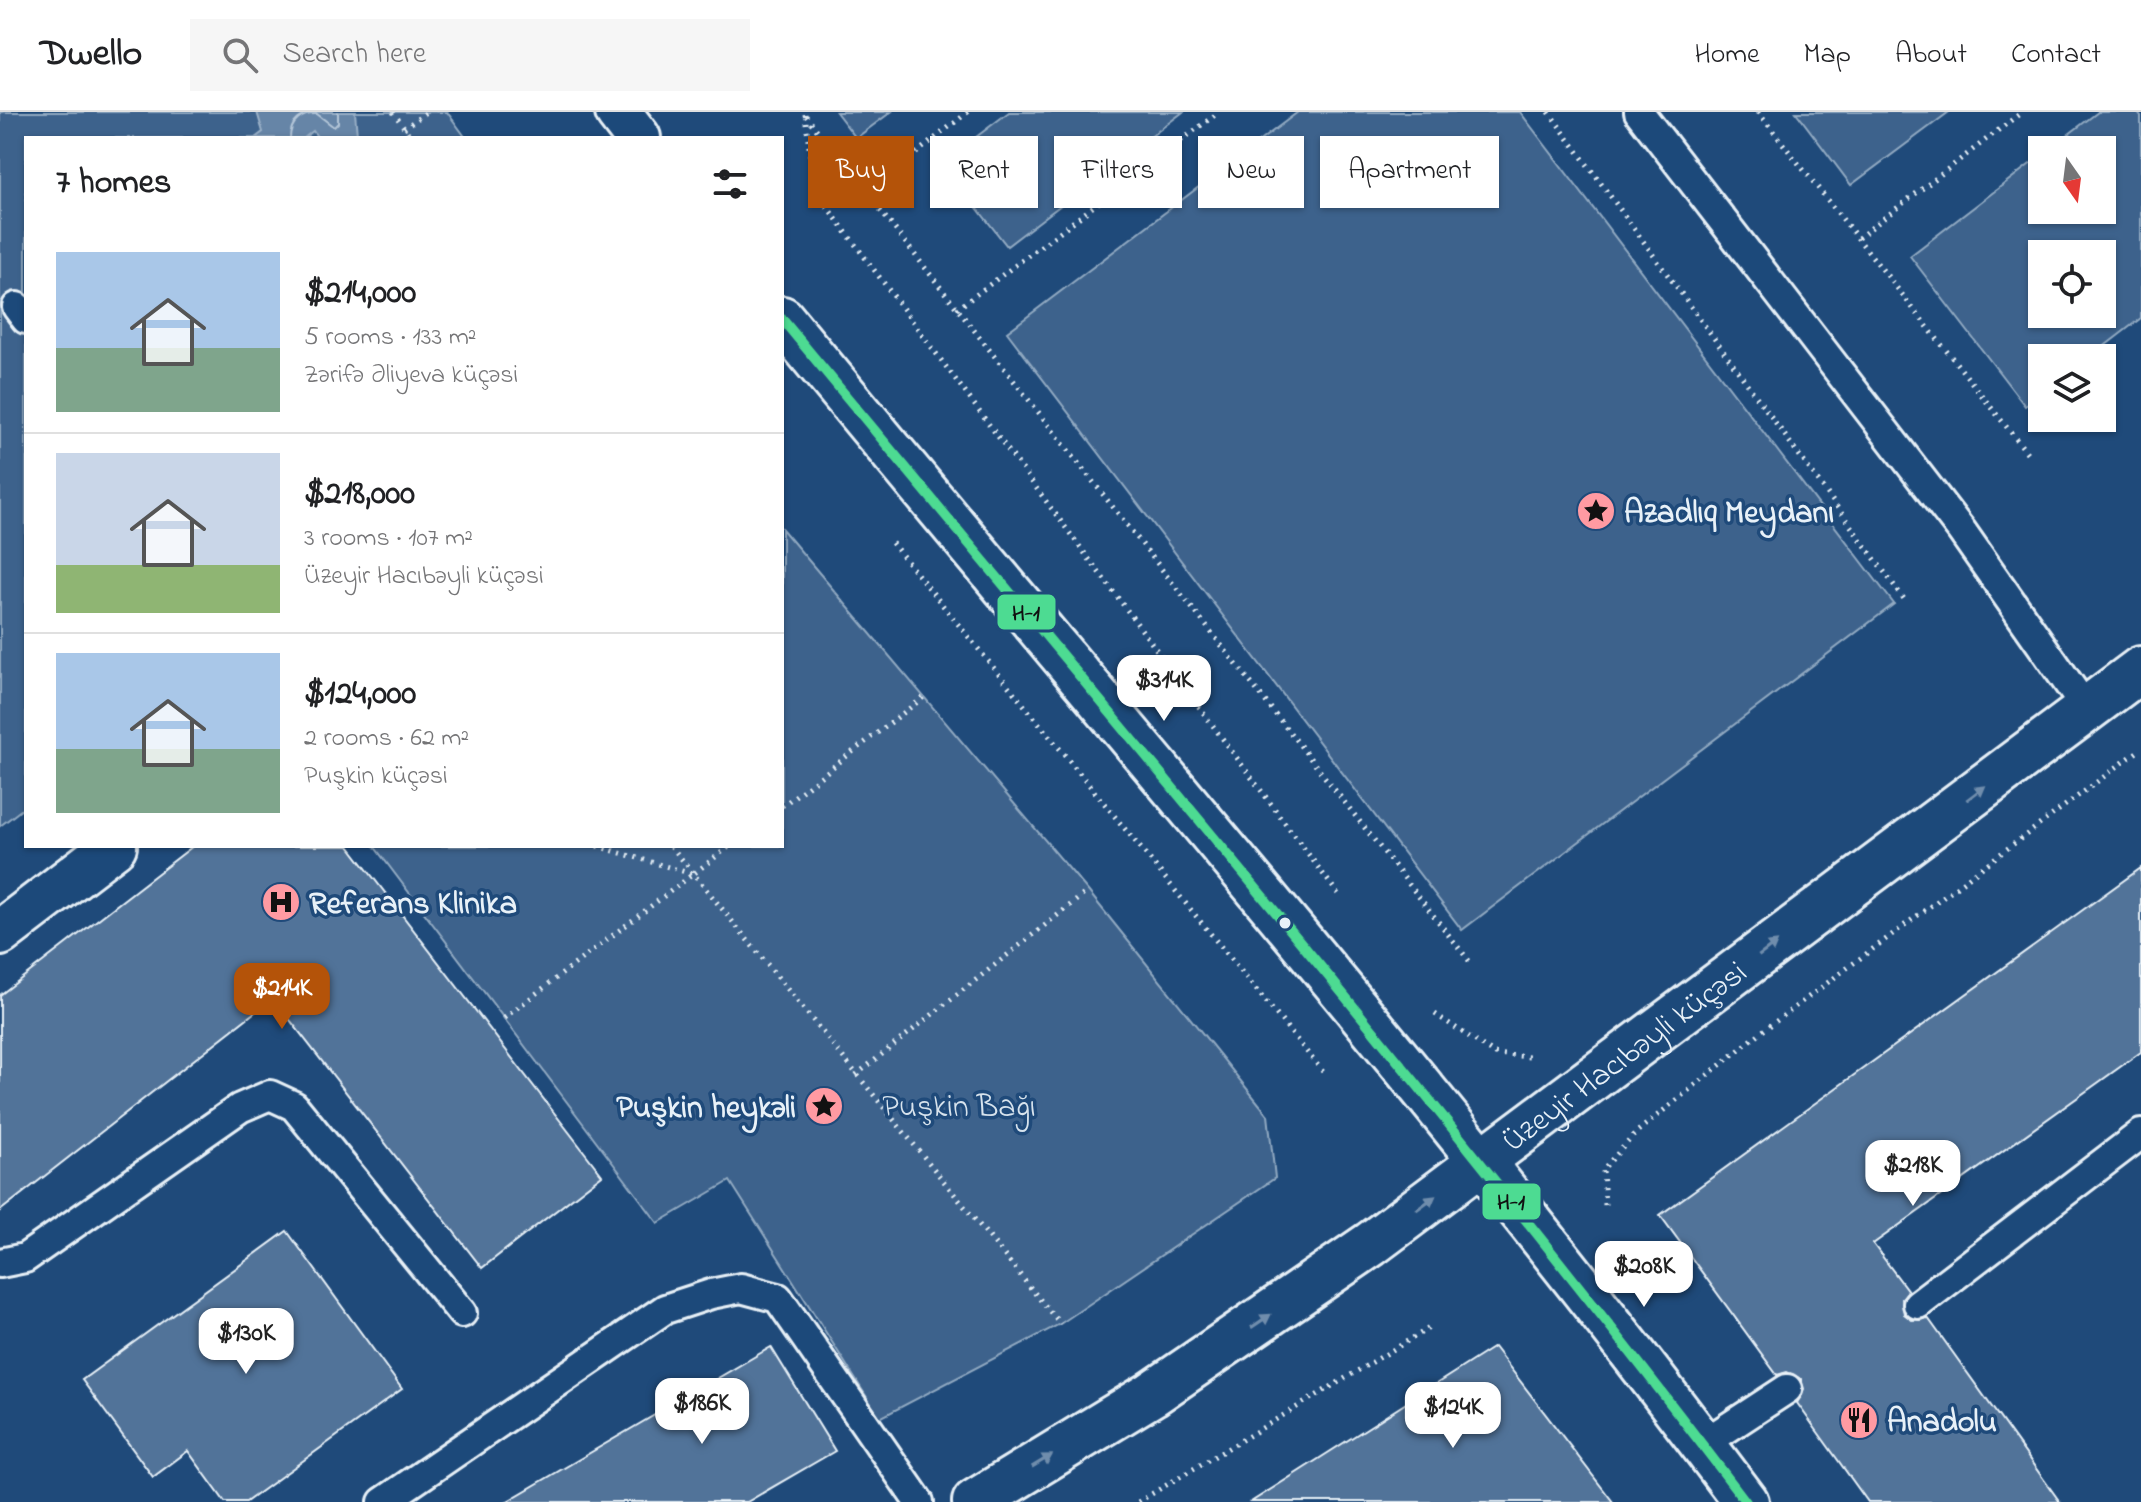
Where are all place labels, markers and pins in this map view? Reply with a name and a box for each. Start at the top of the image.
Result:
place icon: Azadlıq Meydanı [1575,490,1617,532]
place label: Azadlıq Meydanı [1624,491,1834,539]
pin: $314K [1108,655,1220,723]
hospital icon: Referans Klinika [260,881,302,923]
place label: Referans Klinika [309,882,517,929]
unlabelled marker [1277,915,1293,931]
pin: $214K [226,963,338,1031]
place icon: Puşkin heykəli [803,1085,845,1127]
place label: Puşkin heykəli [616,1086,796,1134]
pin: $218K [1857,1140,1969,1208]
pin: $208K [1588,1241,1700,1309]
pin: $130K [190,1308,302,1376]
pin: $186K [646,1378,758,1446]
pin: $124K [1397,1382,1509,1450]
restaurant icon: Anadolu [1838,1399,1880,1441]
place label: Anadolu [1887,1400,1997,1447]

